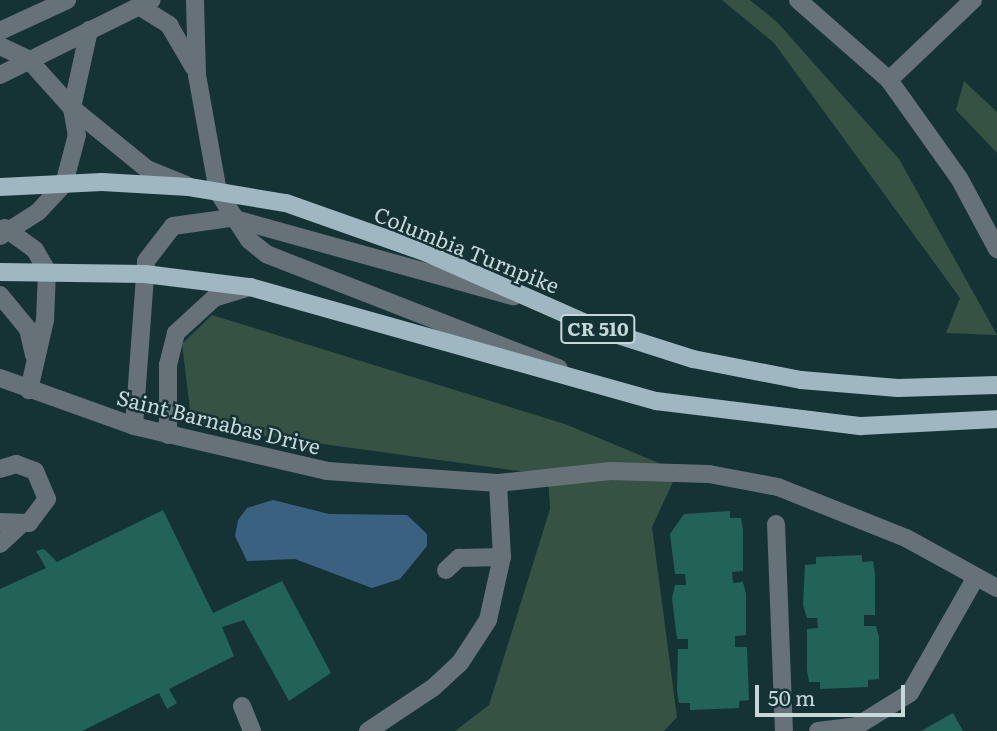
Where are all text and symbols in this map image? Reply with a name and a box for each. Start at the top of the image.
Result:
street label: Columbia Turnpike [371,200,563,298]
road number: CR 510 [560,314,636,344]
street label: Saint Barnabas Drive [115,384,323,458]
scale bar [759,672,909,716]
text: 50 m [768,681,815,712]

